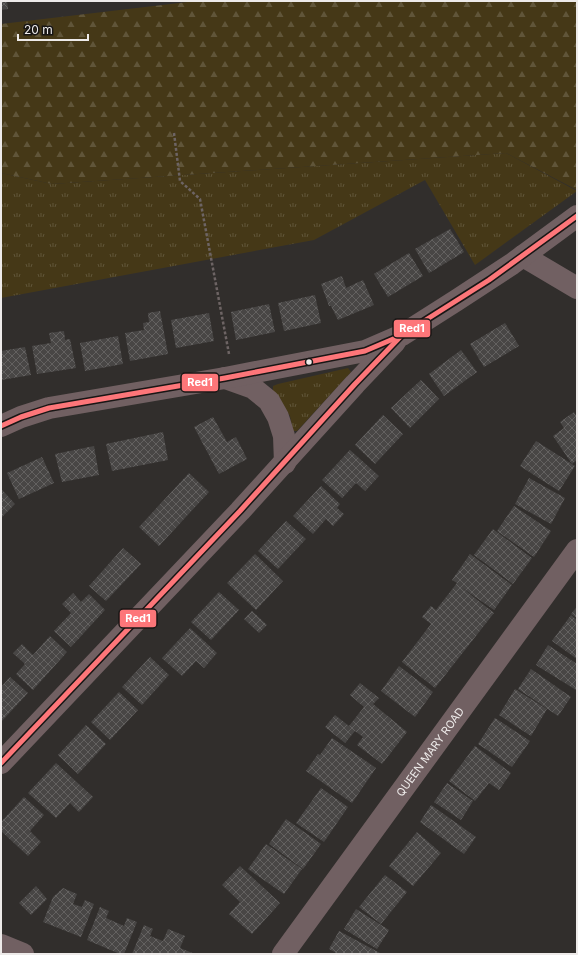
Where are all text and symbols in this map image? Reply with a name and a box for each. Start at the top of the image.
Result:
scale bar [18,16,88,42]
text: 20 m [24,22,53,37]
line badge: Red1 [393,319,431,338]
text: Red1 [399,321,425,335]
unlabelled marker [304,357,314,367]
line badge: Red1 [181,373,219,392]
text: Red1 [187,375,213,389]
line badge: Red1 [119,609,157,628]
text: Red1 [125,611,151,625]
street label: QUEEN MARY ROAD [393,705,467,799]

